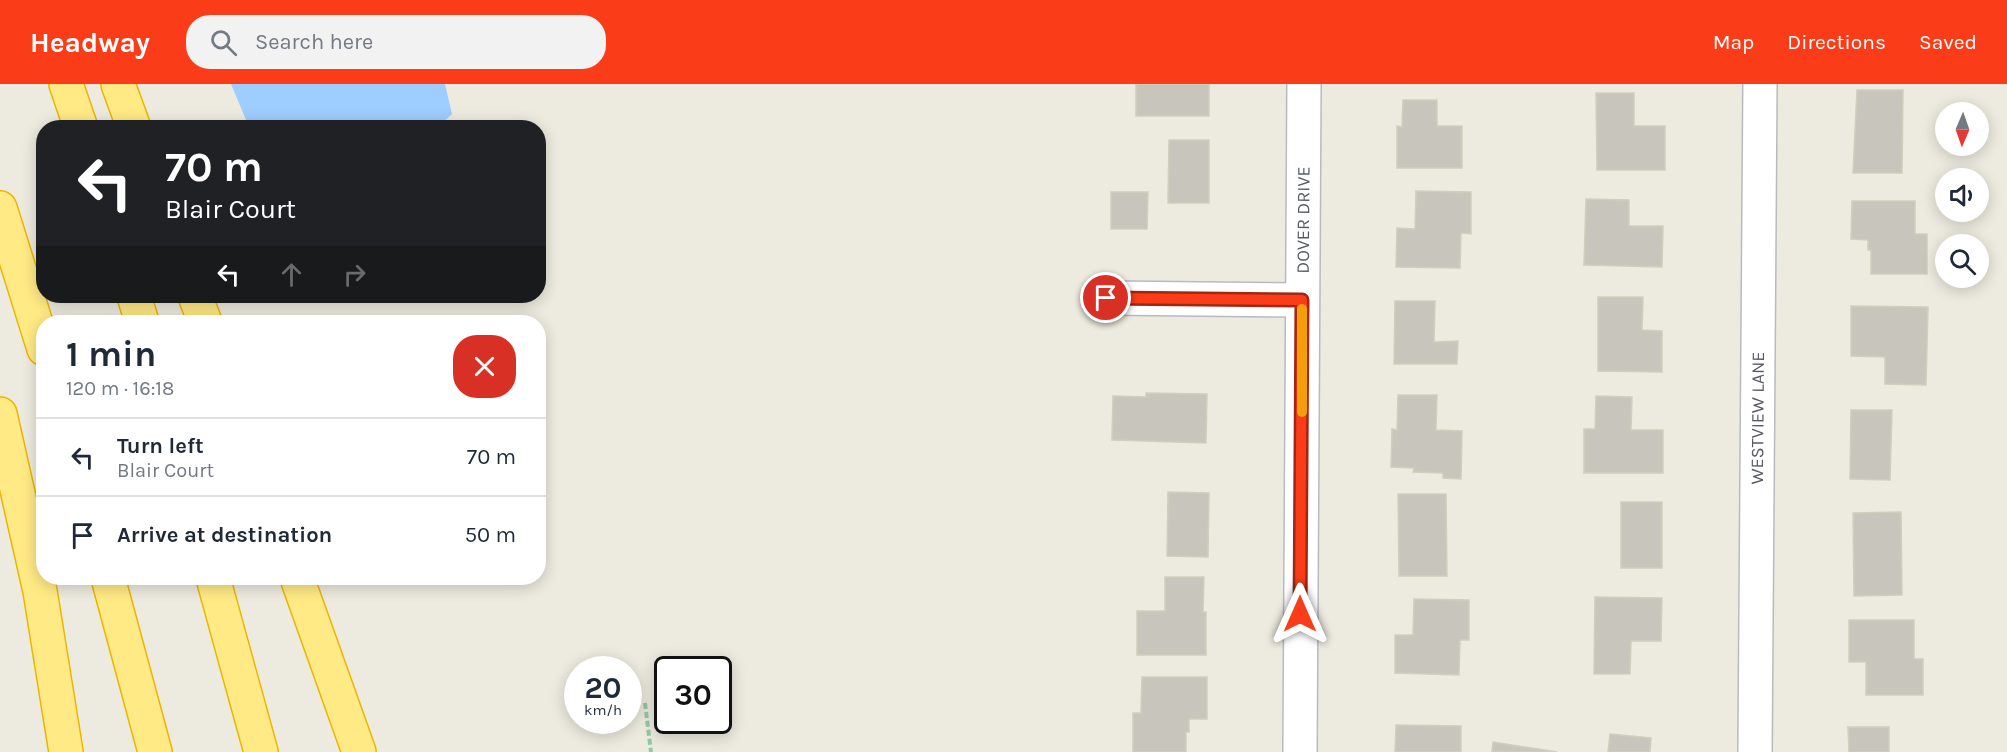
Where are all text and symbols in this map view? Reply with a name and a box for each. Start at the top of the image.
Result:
search box [186,15,606,69]
text: Headway [30,26,150,59]
icon: search [207,26,240,59]
text: Search here [255,29,373,55]
text: Map [1713,30,1754,54]
text: Directions [1787,30,1886,54]
text: Saved [1919,30,1977,54]
north arrow [1935,102,1989,156]
map controls [1935,102,1989,288]
text: 70 m [165,142,263,192]
icon: left [66,144,144,222]
street label: DOVER DRIVE [1292,166,1315,274]
button: sound [1935,168,1989,222]
text: Blair Court [165,193,296,225]
button: search [1935,234,1989,288]
icon: left [212,258,245,291]
icon: ahead [275,258,308,291]
icon: right [338,258,371,291]
pin [1080,272,1131,323]
icon: arrive [1089,281,1122,314]
text: 1 min [66,333,156,375]
button: close [453,335,516,398]
street label: WESTVIEW LANE [1746,351,1769,485]
text: 120 m · 16:18 [66,377,174,400]
text: Turn left [117,433,204,459]
icon: left [66,441,99,474]
text: 70 m [467,444,516,470]
text: Blair Court [117,459,214,482]
icon: arrive [66,519,99,552]
text: Arrive at destination [117,522,332,548]
text: 50 m [465,522,516,548]
position arrow [1268,582,1332,646]
speed limit sign: 30 [654,656,732,734]
text: 20 [584,670,622,706]
text: km/h [584,701,622,719]

